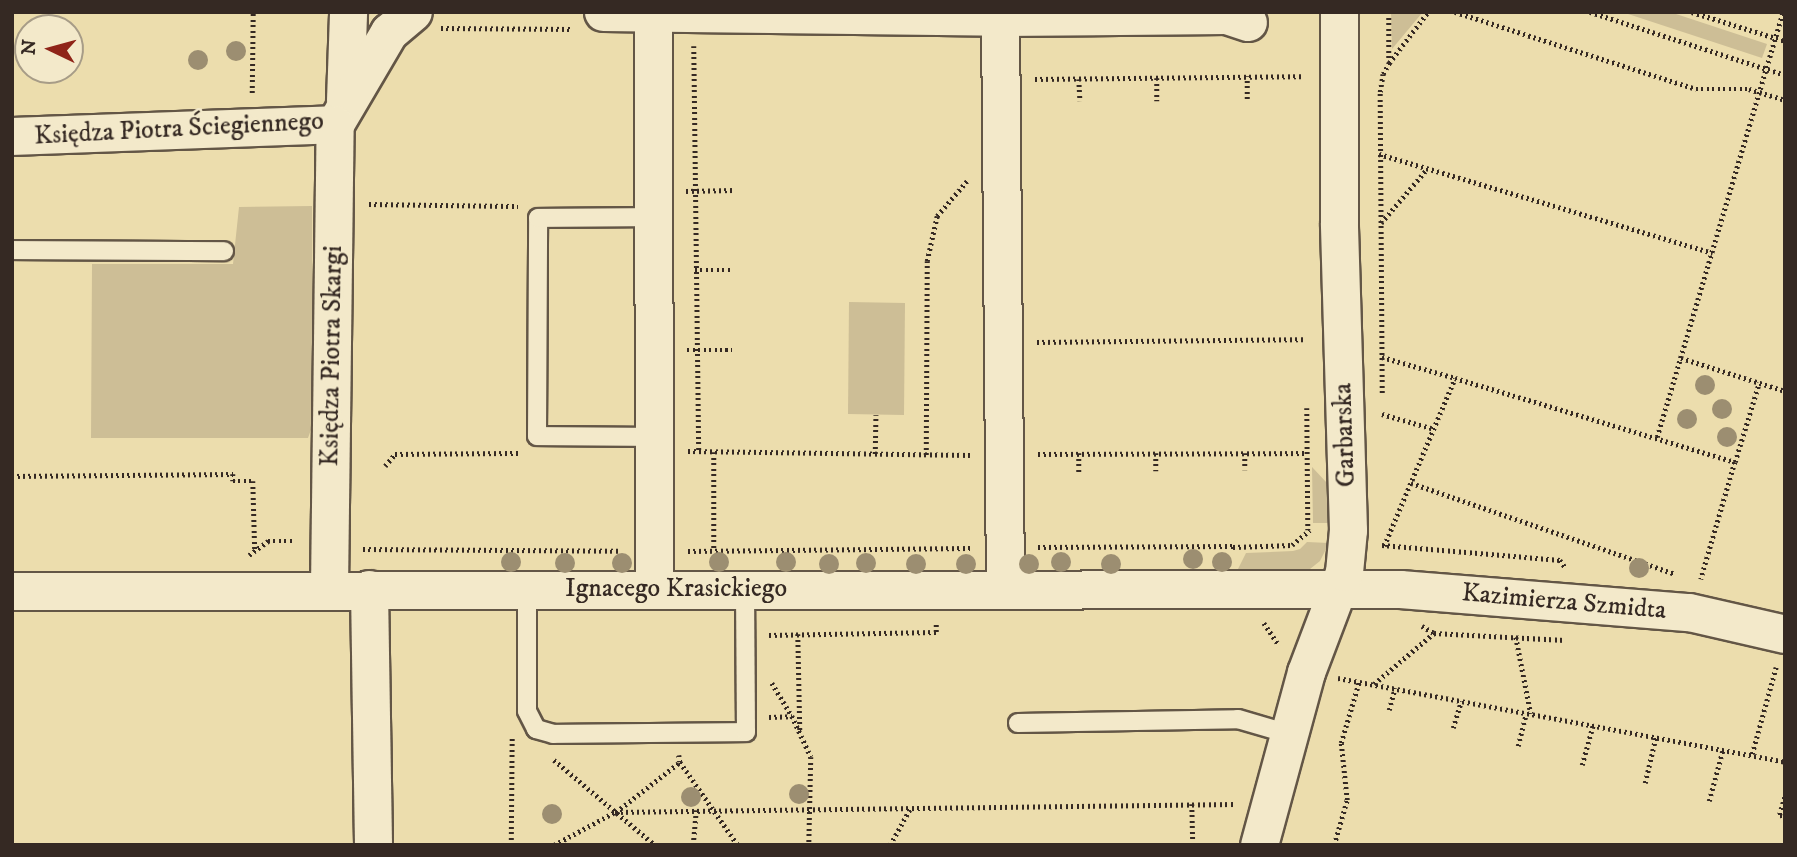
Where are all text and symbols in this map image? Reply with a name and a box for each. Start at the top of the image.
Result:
north arrow [14,14,84,84]
text: N [17,39,42,56]
street label: Księdza Piotra Ściegiennego [33,106,325,152]
street label: Księdza Piotra Skargi [314,245,350,467]
street label: Garbarska [1328,382,1362,488]
street label: Ignacego Krasickiego [565,573,787,605]
street label: Kazimierza Szmidta [1460,578,1668,626]

